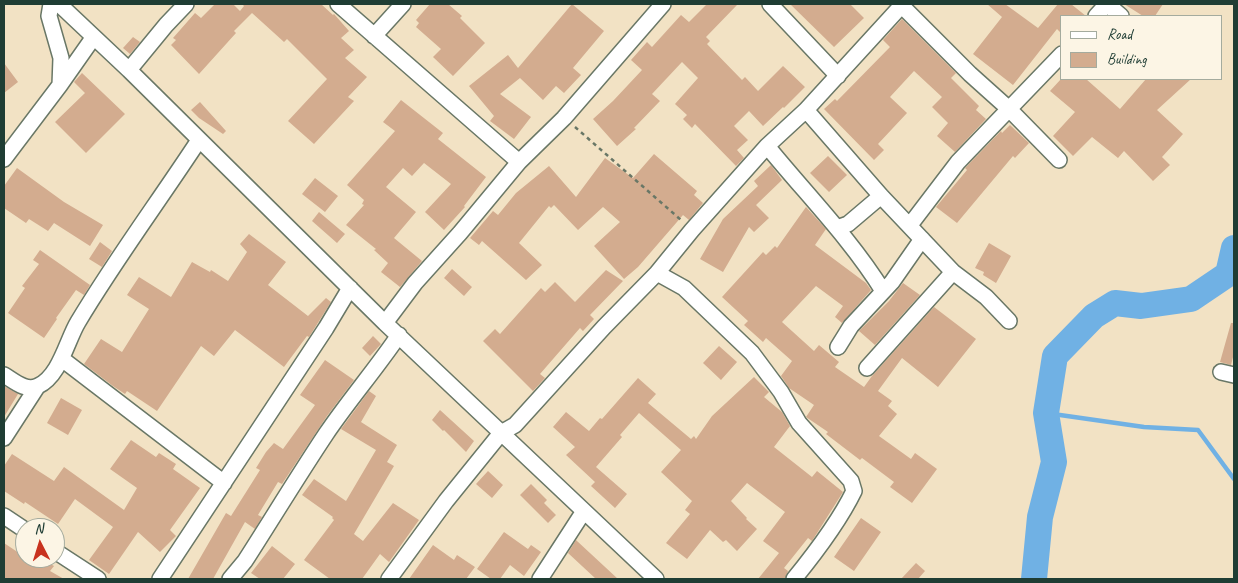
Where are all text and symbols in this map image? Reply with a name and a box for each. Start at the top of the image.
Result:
legend [1060,15,1223,80]
text: Road [1107,25,1132,44]
text: Building [1107,50,1146,69]
north arrow [15,518,65,568]
text: N [34,520,44,537]

